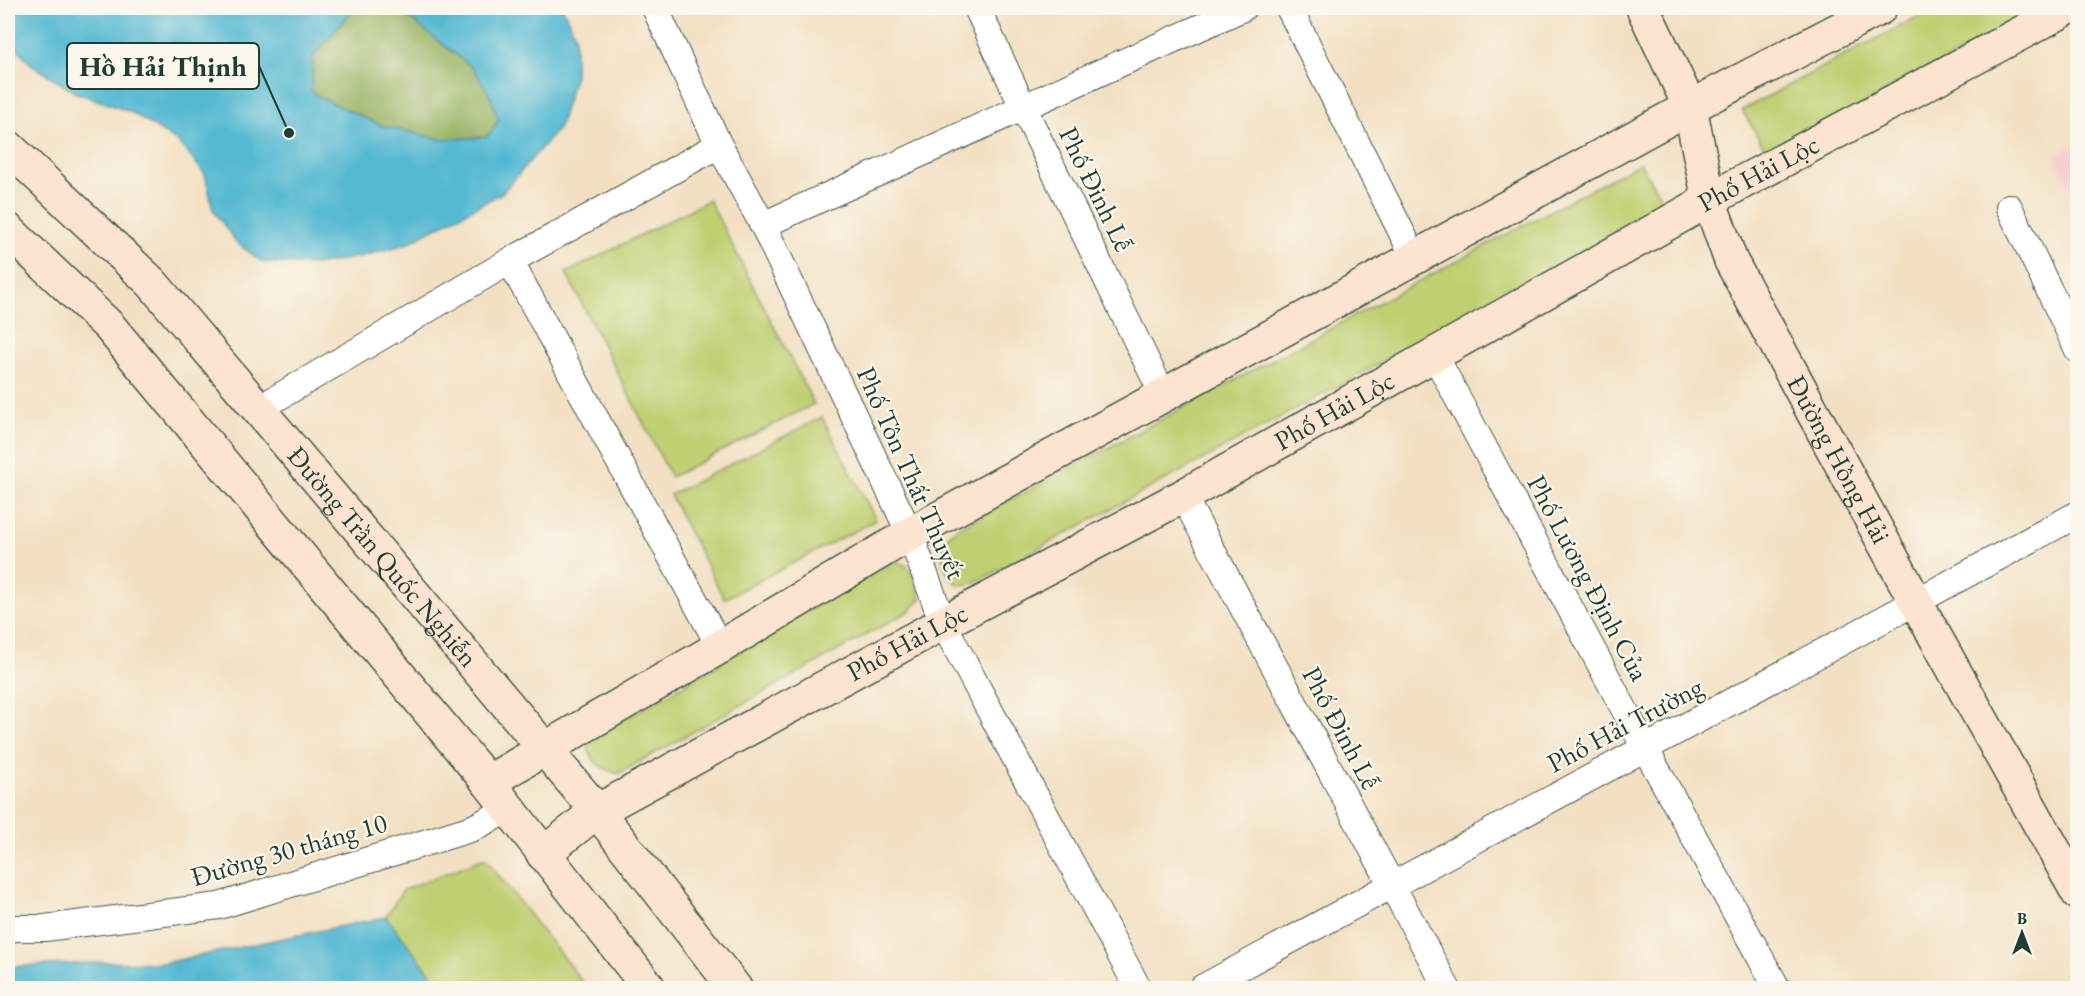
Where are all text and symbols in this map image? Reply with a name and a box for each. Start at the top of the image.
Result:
callout: Hồ Hải Thịnh [67,43,259,89]
text: Hồ Hải Thịnh [79,48,247,84]
street label: Phố Đinh Lễ [1051,121,1142,257]
street label: Phố Hải Lộc [1691,126,1825,220]
street label: Phố Tôn Thất Thuyết [849,361,974,585]
street label: Phố Hải Lộc [1268,363,1400,458]
street label: Đường Hồng Hải [1779,369,1899,550]
street label: Đường Trần Quốc Nghiễn [280,439,486,674]
street label: Phố Lương Định Của [1519,469,1658,687]
street label: Phố Hải Lộc [840,595,973,689]
street label: Phố Đinh Lễ [1294,660,1388,795]
street label: Phố Hải Trường [1541,669,1709,780]
street label: Đường 30 tháng 10 [187,805,391,894]
north arrow [1992,903,2052,963]
text: B [2017,908,2027,929]

